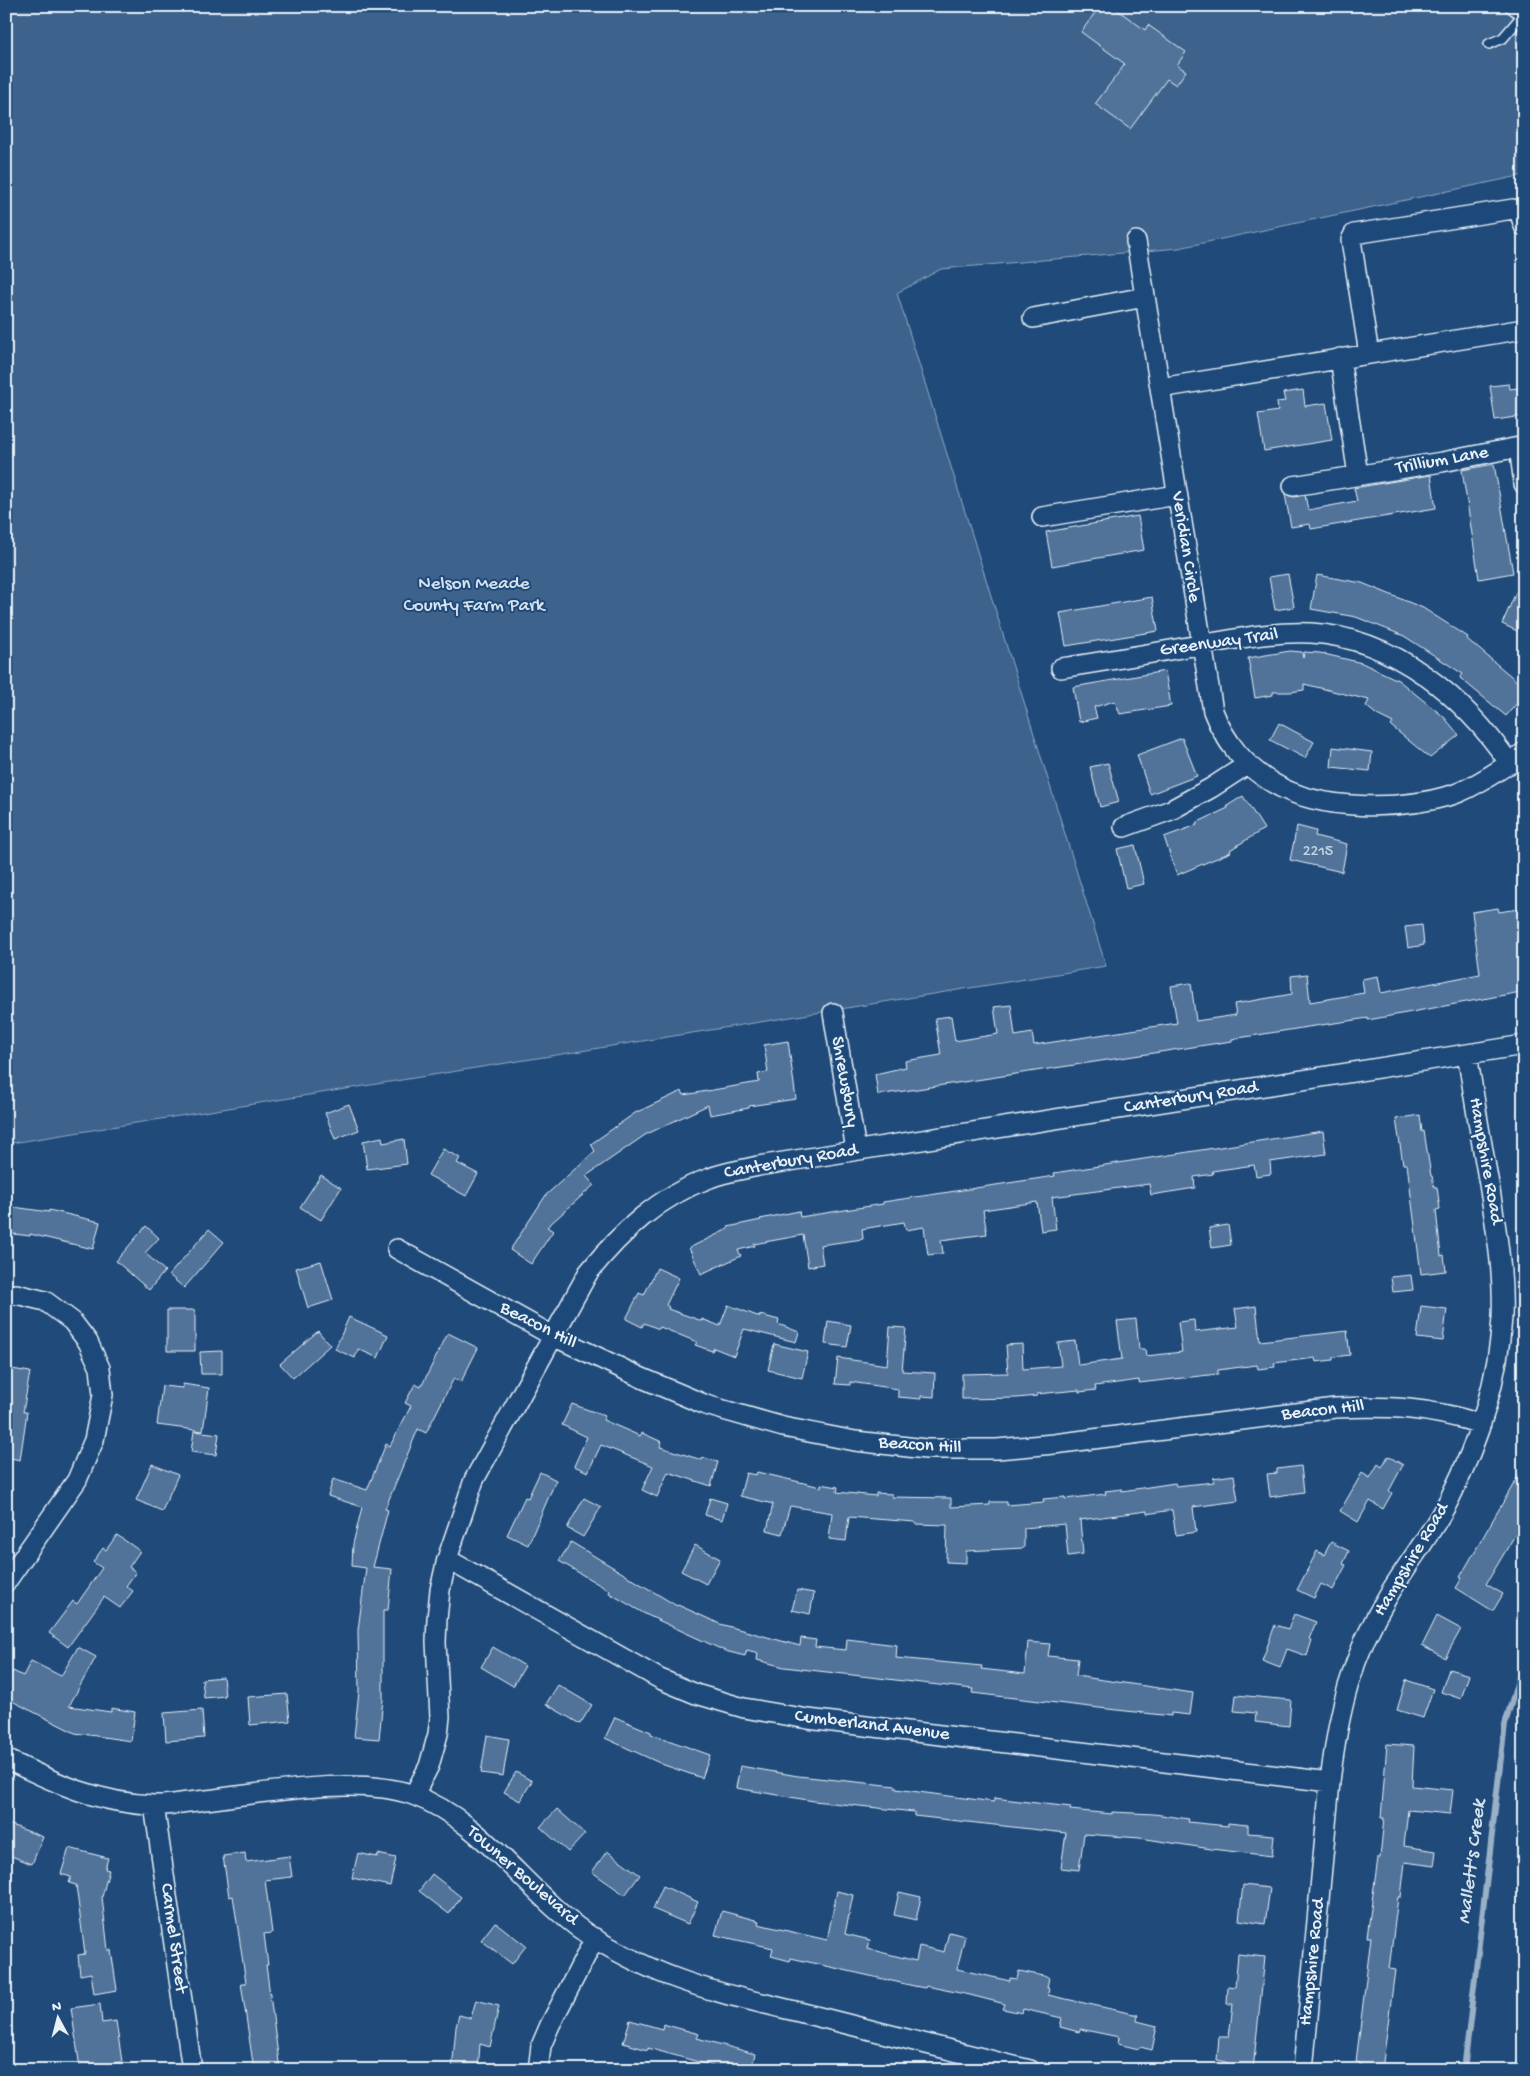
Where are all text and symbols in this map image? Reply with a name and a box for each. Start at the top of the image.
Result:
street label: Trillium Lane [1393,441,1490,481]
street label: Veridian Circle [1165,489,1205,604]
park label: Nelson Meade County Farm Park [404,573,546,618]
street label: Greenway Trail [1158,623,1280,663]
house number: 2215 [1303,843,1333,862]
street label: Shrewsbury [825,1035,863,1130]
street label: Canterbury Road [1122,1076,1261,1120]
street label: Hampshire Road [1463,1096,1508,1228]
street label: Canterbury Road [722,1139,861,1185]
street label: Beacon Hill [495,1296,580,1355]
street label: Beacon Hill [1279,1395,1366,1427]
street label: Beacon Hill [877,1432,962,1460]
street label: Hampshire Road [1369,1498,1456,1621]
street label: Cumberland Avenue [793,1705,951,1747]
water label: Mallett's Creek [1454,1796,1492,1925]
street label: Towner Boulevard [460,1820,584,1932]
street label: Carmel Street [154,1882,192,1996]
street label: Hampshire Road [1295,1895,1331,2027]
north arrow [32,1994,82,2044]
text: N [51,1999,62,2017]

